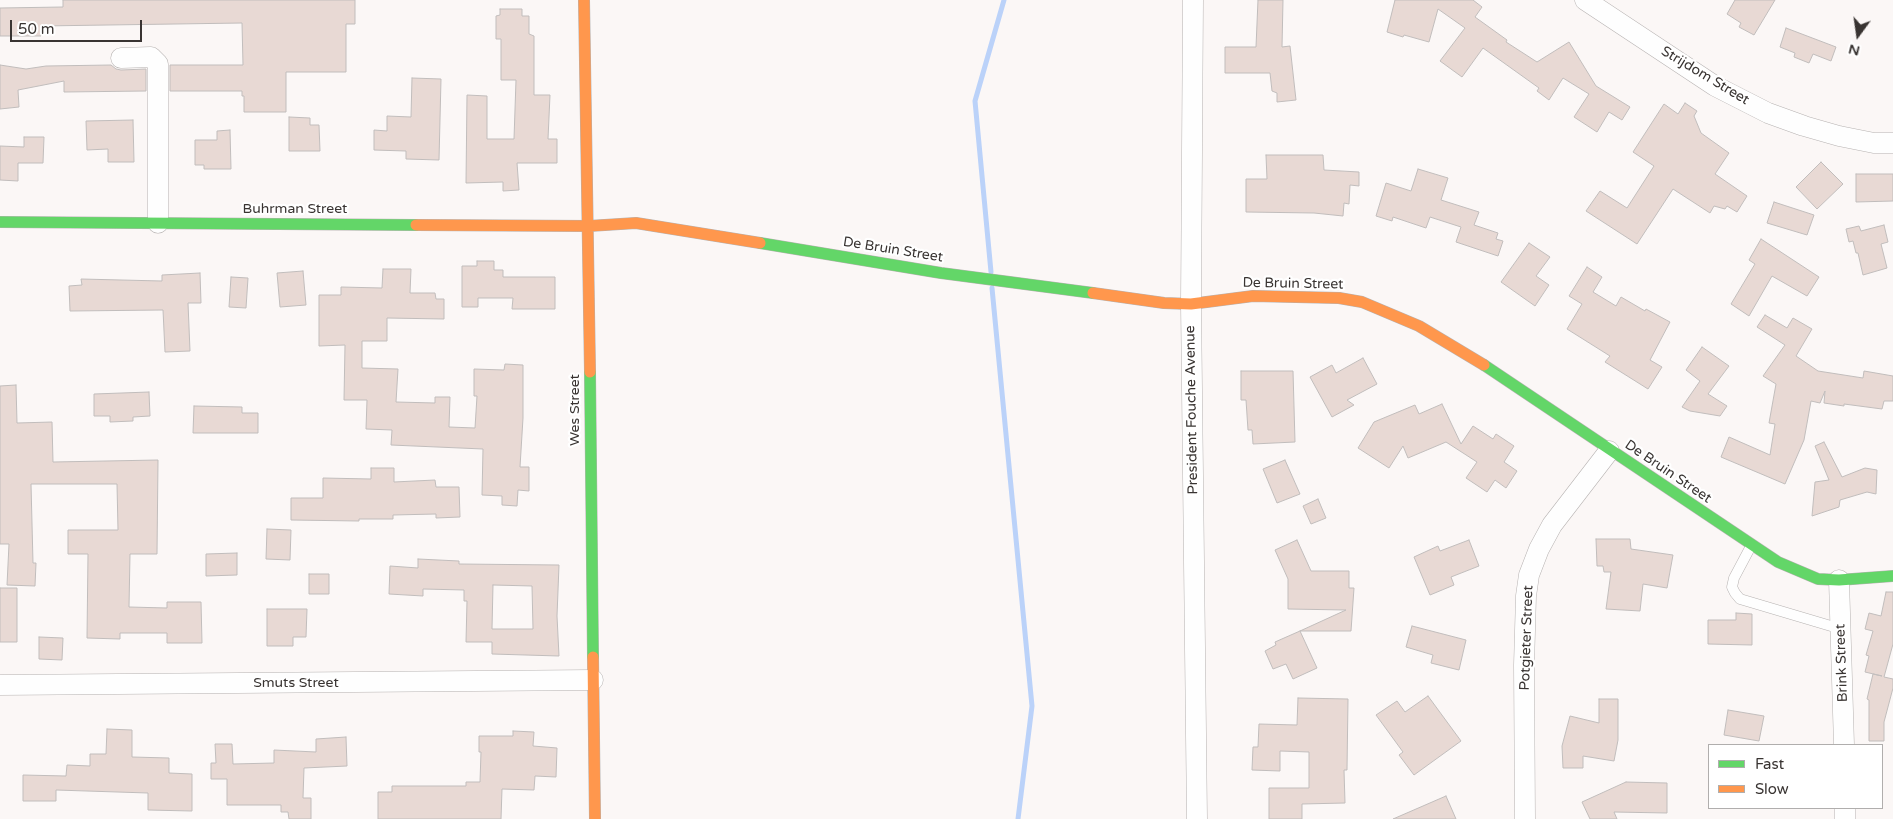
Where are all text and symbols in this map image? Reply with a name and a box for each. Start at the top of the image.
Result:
scale bar [12,10,145,42]
north arrow [1833,10,1883,60]
text: 50 m [18,20,55,38]
text: N [1847,40,1862,60]
street label: Strijdom Street [1658,43,1752,109]
street label: Buhrman Street [243,201,347,217]
street label: De Bruin Street [842,234,944,266]
street label: De Bruin Street [1242,275,1344,293]
street label: President Fouche Avenue [1182,325,1202,495]
street label: Wes Street [567,374,583,446]
street label: De Bruin Street [1621,437,1715,507]
street label: Potgieter Street [1517,585,1537,691]
street label: Brink Street [1832,624,1852,702]
street label: Smuts Street [253,675,339,691]
legend [1708,744,1883,809]
text: Fast [1755,755,1784,773]
text: Slow [1755,780,1789,798]

